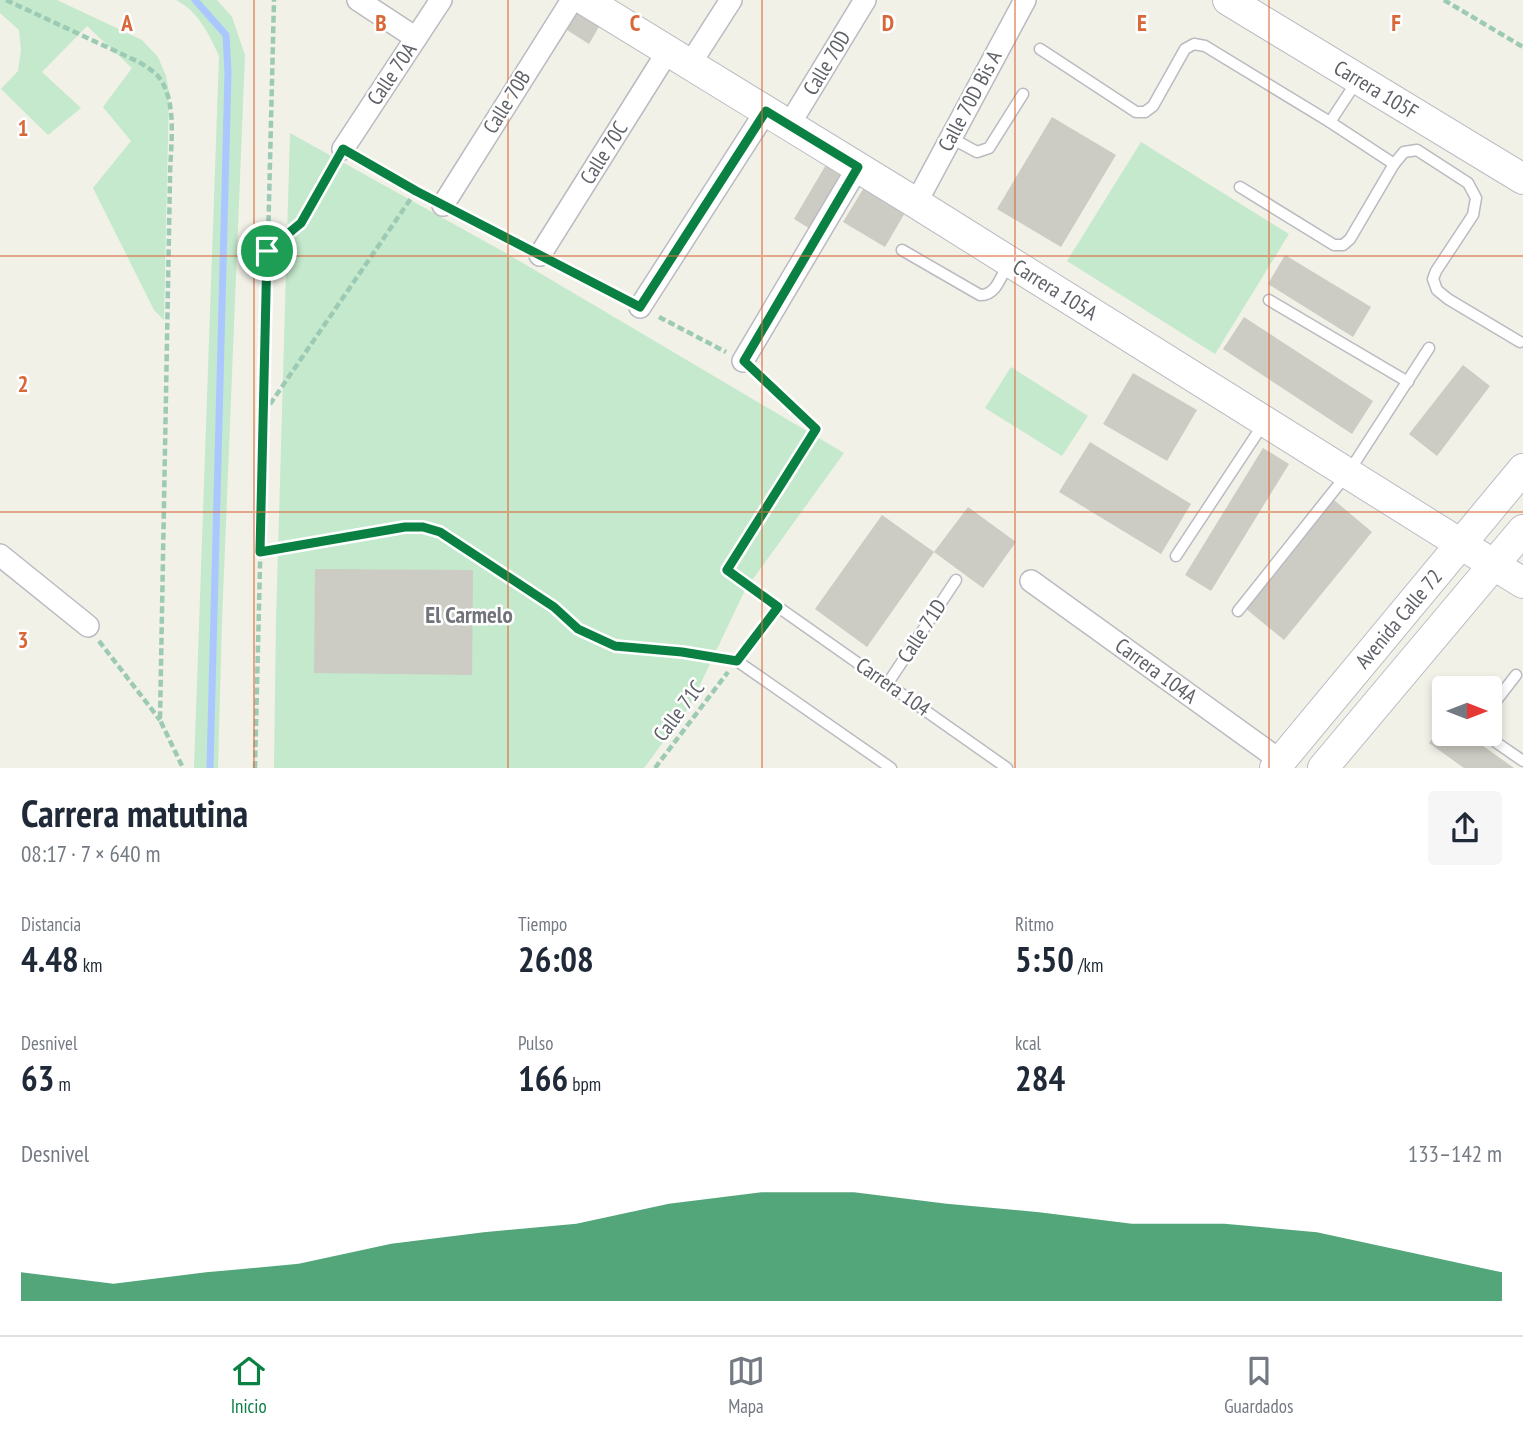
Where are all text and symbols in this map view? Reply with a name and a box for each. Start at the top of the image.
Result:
text: A [120,8,133,37]
text: B [375,8,387,37]
text: C [630,8,641,37]
text: D [882,8,894,37]
text: E [1137,8,1147,37]
text: F [1391,8,1401,37]
street label: Calle 70D [797,26,856,100]
street label: Calle 70A [361,37,422,110]
street label: Calle 70D Bis A [932,46,1007,156]
street label: Carrera 105F [1329,54,1423,125]
street label: Calle 70B [477,65,536,138]
text: 1 [18,113,29,142]
street label: Calle 70C [574,116,634,189]
pin [237,221,297,281]
icon: arrive [248,232,286,270]
street label: Carrera 105A [1008,253,1103,326]
text: 2 [18,369,29,398]
street label: Avenida Calle 72 [1349,564,1448,674]
street label: Calle 71D [891,594,952,668]
district label: El Carmelo [425,600,513,629]
text: 3 [18,625,29,654]
street label: Carrera 104A [1110,632,1203,709]
street label: Carrera 104 [851,651,936,722]
street label: Calle 71C [647,675,710,746]
north arrow [1432,676,1502,746]
map controls [1432,676,1502,746]
text: Carrera matutina [21,788,248,837]
button: share [1428,791,1502,865]
text: 08:17 · 7 × 640 m [21,839,160,868]
text: Distancia [21,912,81,936]
text: Tiempo [518,912,567,936]
text: Ritmo [1015,912,1054,936]
text: 4.48 [21,936,79,982]
text: 26:08 [518,936,594,982]
text: 5:50 [1015,936,1074,982]
text: km [79,953,102,977]
text: /km [1074,953,1103,977]
text: Desnivel [21,1031,77,1055]
text: Pulso [518,1031,553,1055]
text: kcal [1015,1031,1041,1055]
text: 63 [21,1055,54,1101]
text: 166 [518,1055,568,1101]
text: 284 [1015,1055,1065,1101]
text: m [54,1072,71,1096]
text: bpm [568,1072,601,1096]
text: Desnivel [21,1139,89,1168]
text: 133–142 m [1408,1139,1502,1168]
tab: Inicio [230,1352,268,1418]
tab: Mapa [727,1352,765,1418]
tab: Guardados [1224,1352,1293,1418]

